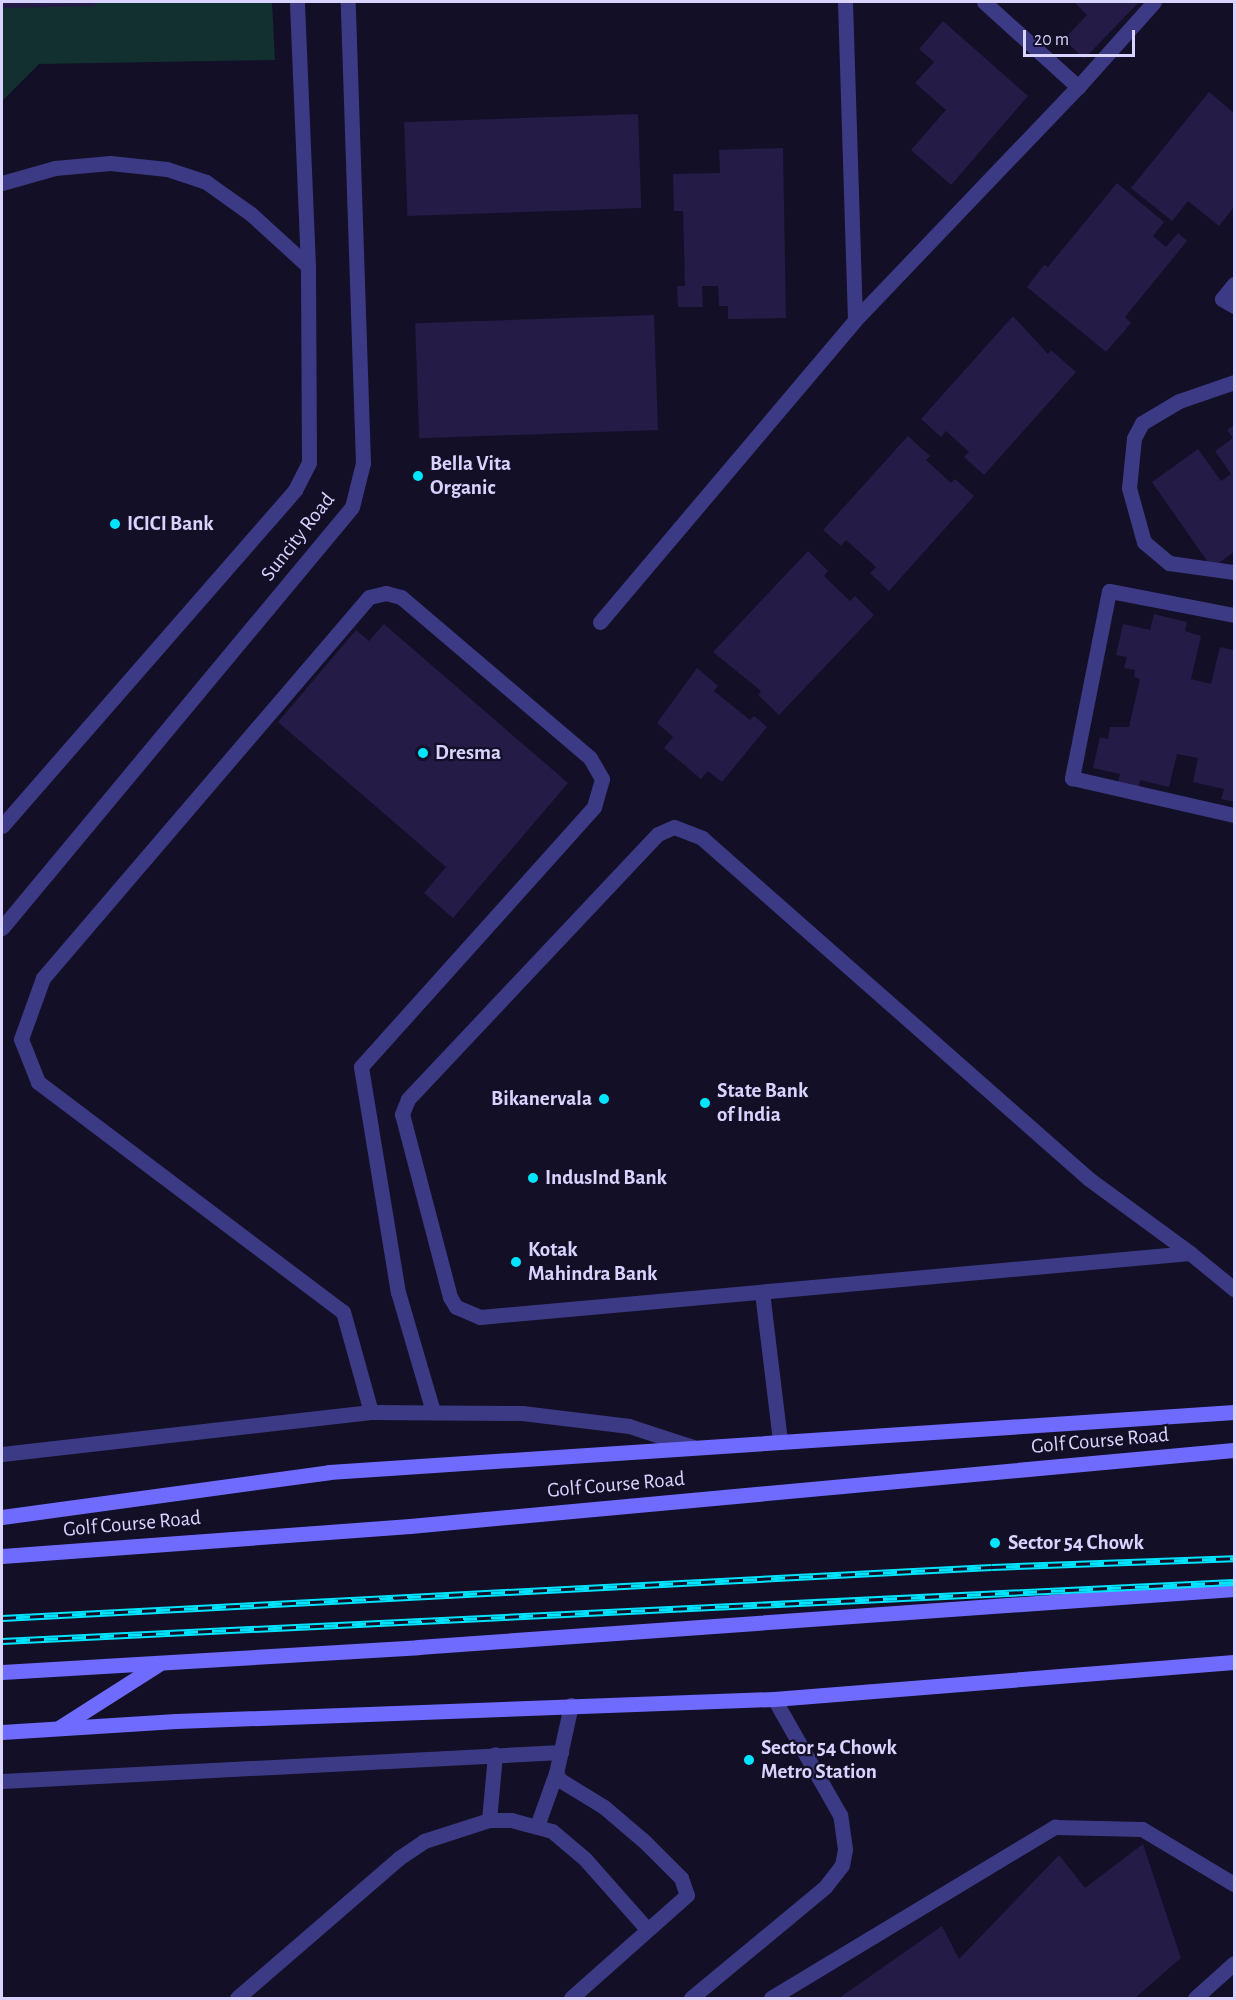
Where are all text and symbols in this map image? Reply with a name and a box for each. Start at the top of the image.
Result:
scale bar [1026,18,1138,56]
text: 20 m [1034,31,1069,49]
place label: Bella Vita Organic [430,451,511,501]
marker: Bella Vita Organic [411,469,425,483]
street label: Suncity Road [256,488,340,586]
place label: ICICI Bank [127,511,214,537]
marker: ICICI Bank [108,517,122,531]
place label: Dresma [435,740,501,766]
marker: Dresma [416,746,430,760]
place label: State Bank of India [717,1078,808,1128]
place label: Bikanervala [491,1086,592,1112]
marker: Bikanervala [597,1092,611,1106]
marker: State Bank of India [698,1096,712,1110]
place label: IndusInd Bank [545,1165,667,1191]
marker: IndusInd Bank [526,1171,540,1185]
place label: Kotak Mahindra Bank [528,1237,657,1287]
marker: Kotak Mahindra Bank [509,1255,523,1269]
street label: Golf Course Road [1030,1422,1170,1460]
street label: Golf Course Road [546,1466,686,1504]
street label: Golf Course Road [62,1505,202,1543]
place label: Sector 54 Chowk [1008,1530,1144,1556]
marker: Sector 54 Chowk [986,1534,1004,1552]
place label: Sector 54 Chowk Metro Station [761,1735,897,1785]
marker: Sector 54 Chowk Metro Station [742,1753,756,1767]

